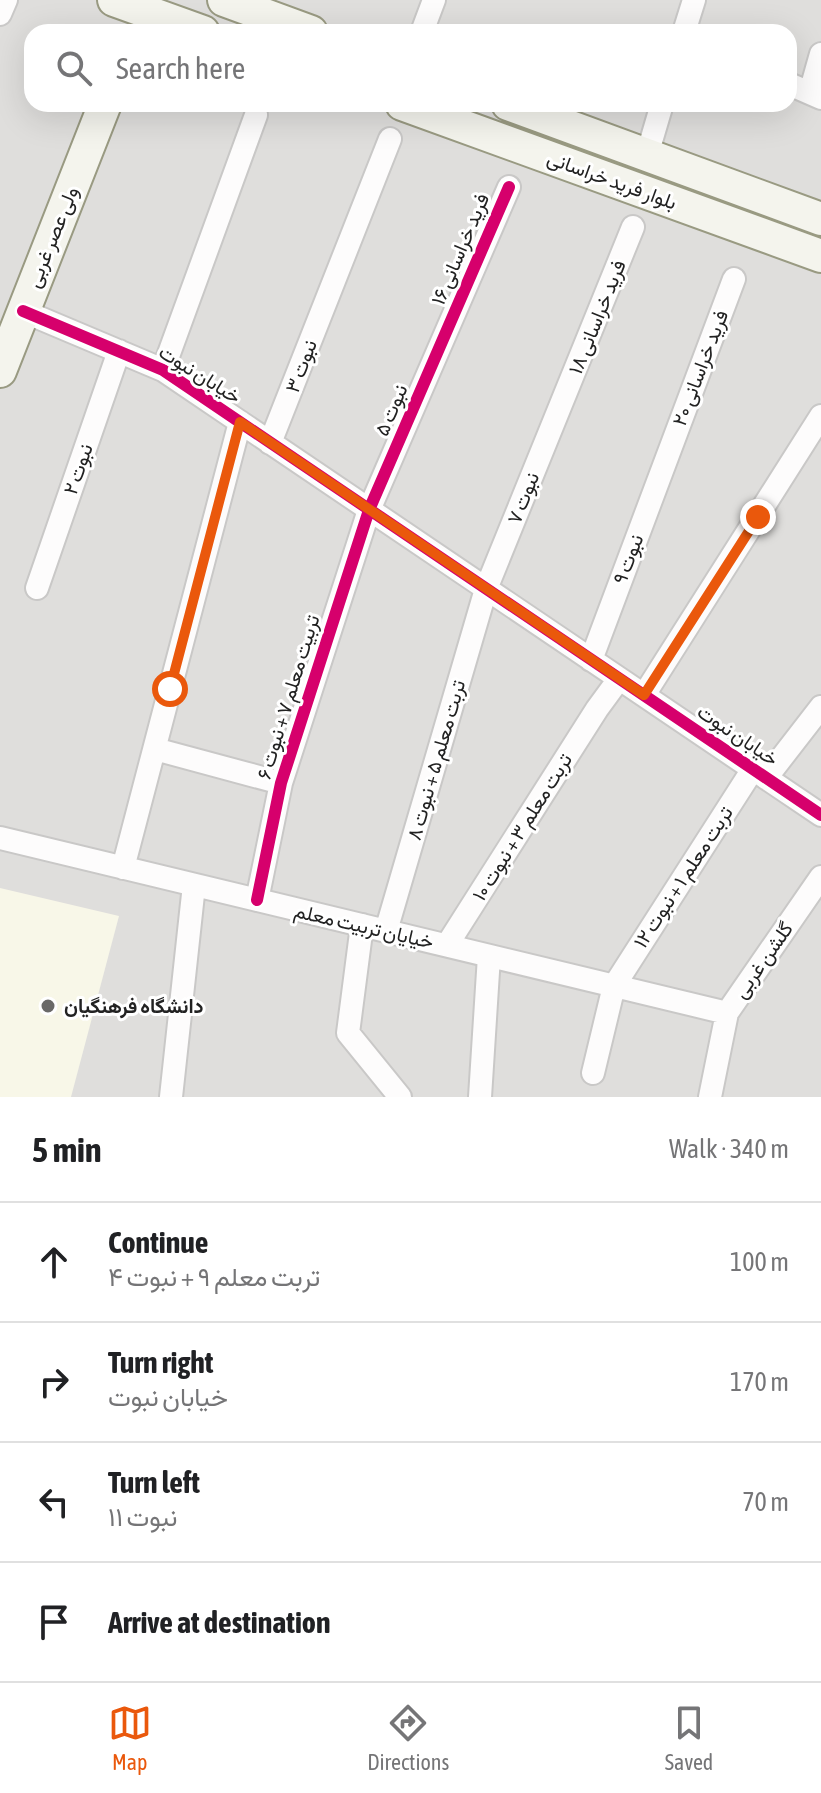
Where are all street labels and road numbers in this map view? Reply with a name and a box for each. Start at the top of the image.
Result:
street label: بلوار فرید خراسانی [544,145,680,215]
street label: ولی عصر غربی [21,183,84,291]
street label: فرید خراسانی ۱۶ [426,190,495,309]
street label: فرید خراسانی ۱۸ [563,256,632,378]
street label: فرید خراسانی ۲۰ [667,307,734,430]
street label: نبوت ۳ [280,336,323,396]
street label: خیابان نبوت [154,339,246,409]
street label: نبوت ۵ [369,381,413,440]
street label: نبوت ۲ [58,440,99,498]
street label: نبوت ۷ [502,469,545,528]
street label: نبوت ۹ [608,531,649,588]
street label: تربیت معلم ۷ + نبوت ۶ [252,612,325,783]
street label: تربت معلم ۵ + نبوت ۸ [402,677,471,843]
street label: خیابان نبوت [692,699,783,772]
street label: تربت معلم ۳ + نبوت ۱۰ [467,749,578,906]
street label: تربت معلم ۱ + نبوت ۱۲ [628,802,739,953]
street label: خیایان تربیت معلم [292,898,436,955]
street label: گلشن غربی [728,917,799,1003]

